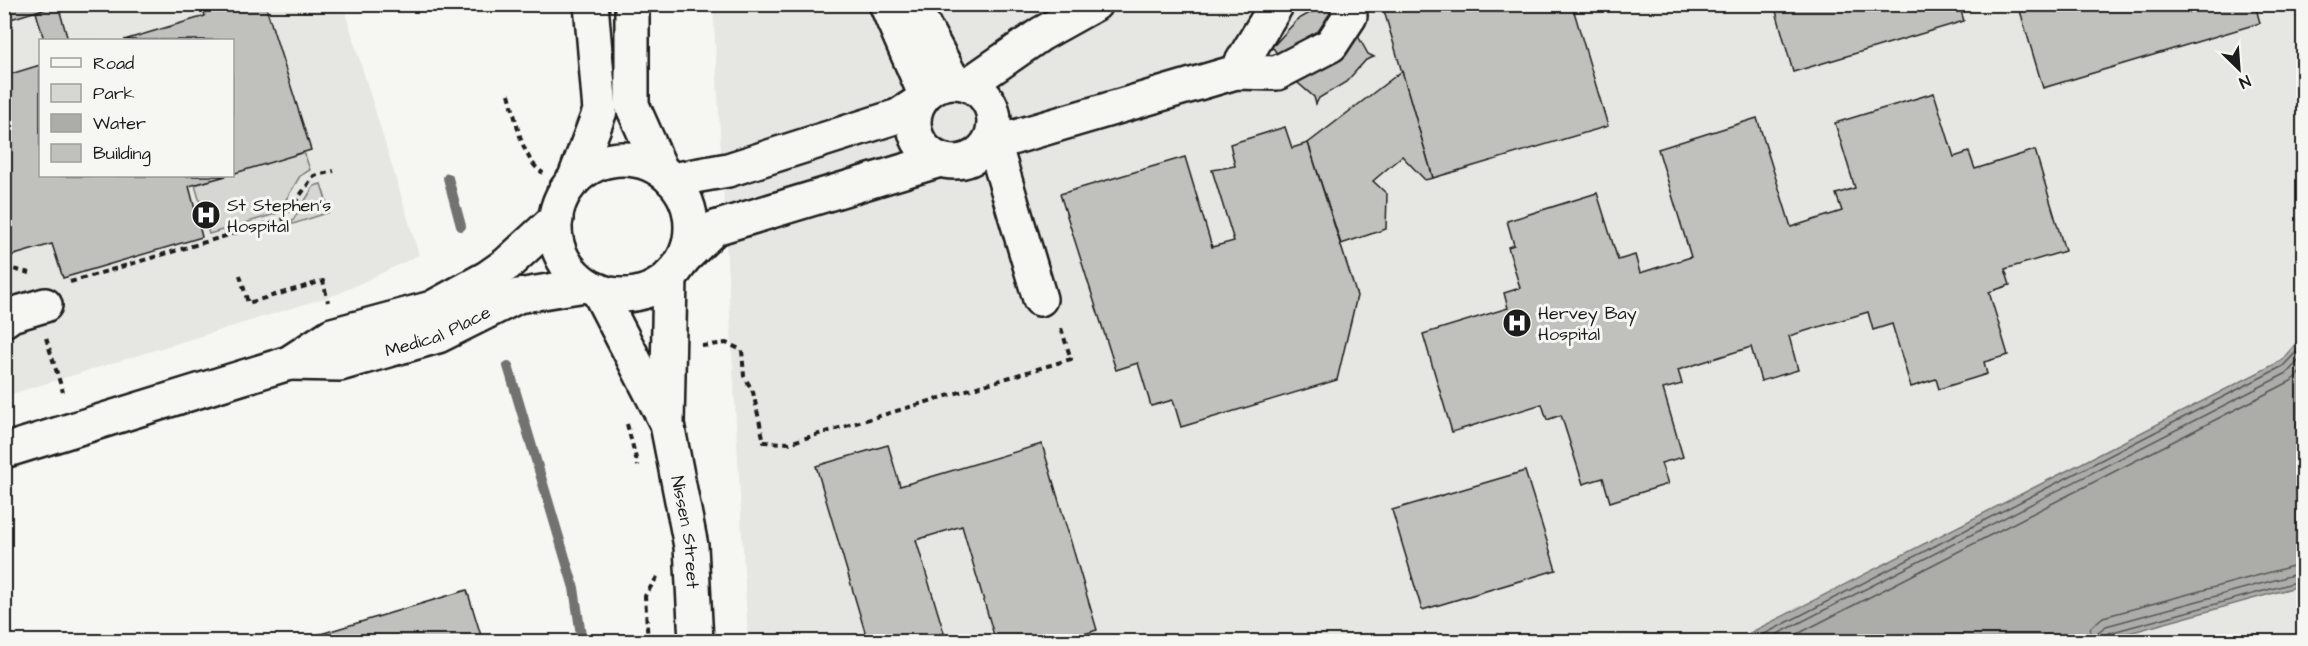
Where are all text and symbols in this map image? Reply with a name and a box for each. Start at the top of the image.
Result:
legend [39,39,234,177]
north arrow [2209,39,2269,99]
text: Road [93,51,134,76]
text: N [2236,70,2254,94]
text: Park [93,81,135,106]
text: Water [93,111,146,136]
text: Building [93,141,151,167]
place label: St Stephen's Hospital [227,193,331,239]
hospital icon: St Stephen's Hospital [190,199,222,231]
street label: Medical Place [382,300,495,364]
place label: Hervey Bay Hospital [1538,301,1637,347]
hospital icon: Hervey Bay Hospital [1501,307,1533,339]
street label: Nissen Street [665,474,705,590]

